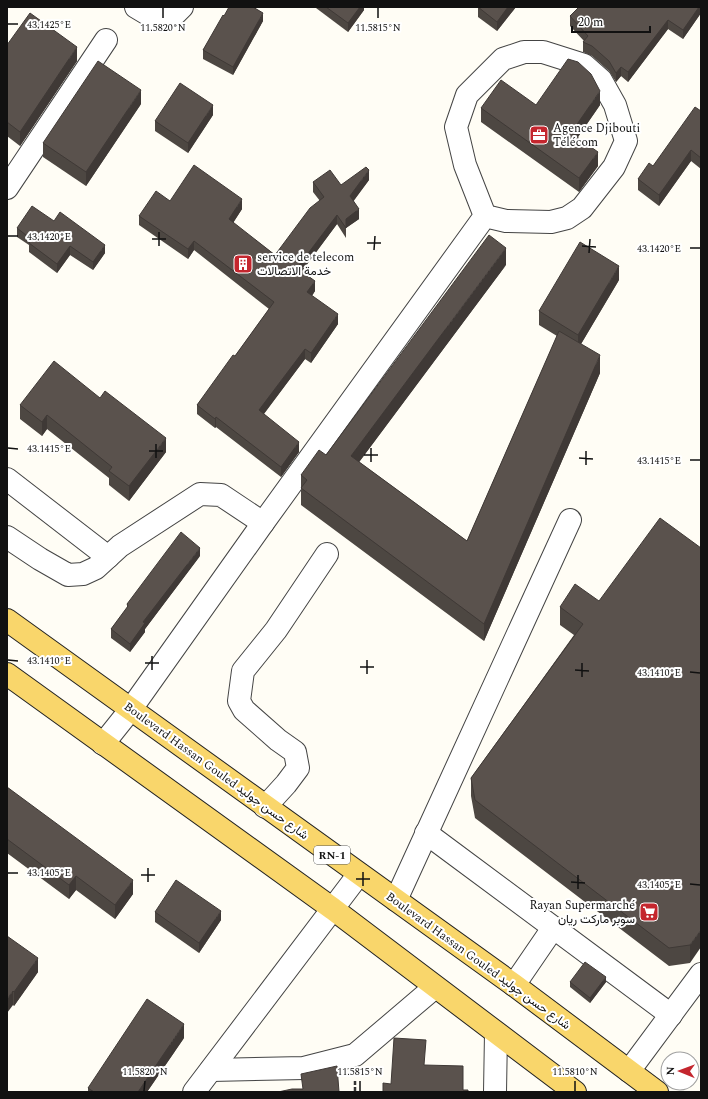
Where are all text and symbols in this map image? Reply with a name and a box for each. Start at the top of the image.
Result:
scale bar [572,8,650,34]
text: 20 m [578,13,603,32]
text: 43.1425°E [27,17,71,33]
text: 11.5820°N [140,20,186,36]
text: 11.5815°N [355,20,401,36]
place label: Agence Djibouti Télécom [553,119,641,152]
office icon: Agence Djibouti Télécom [528,124,550,146]
text: 43.1420°E [27,229,71,245]
text: 43.1420°E [637,241,681,257]
place label: service de telecom خدمة الاتصالات [257,248,354,281]
building icon: service de telecom خدمة الاتصالات [232,253,254,275]
text: 43.1415°E [27,441,71,457]
text: 43.1415°E [637,453,681,469]
text: 43.1410°E [27,653,71,669]
text: 43.1410°E [637,665,681,681]
street label: Boulevard Hassan Gouled شارع حسن جوليد [120,697,312,845]
road number: RN-1 [314,846,350,864]
text: 43.1405°E [27,865,71,881]
text: 43.1405°E [637,877,681,893]
street label: Boulevard Hassan Gouled شارع حسن جوليد [382,887,574,1035]
place label: Rayan Supermarché سوبر ماركت ريان [530,896,635,929]
supermarket icon: Rayan Supermarché سوبر ماركت ريان [638,901,660,923]
north arrow [660,1051,700,1091]
text: 11.5820°N [122,1064,168,1080]
text: 11.5815°N [337,1064,383,1080]
text: 11.5810°N [552,1064,598,1080]
text: N [662,1066,679,1075]

